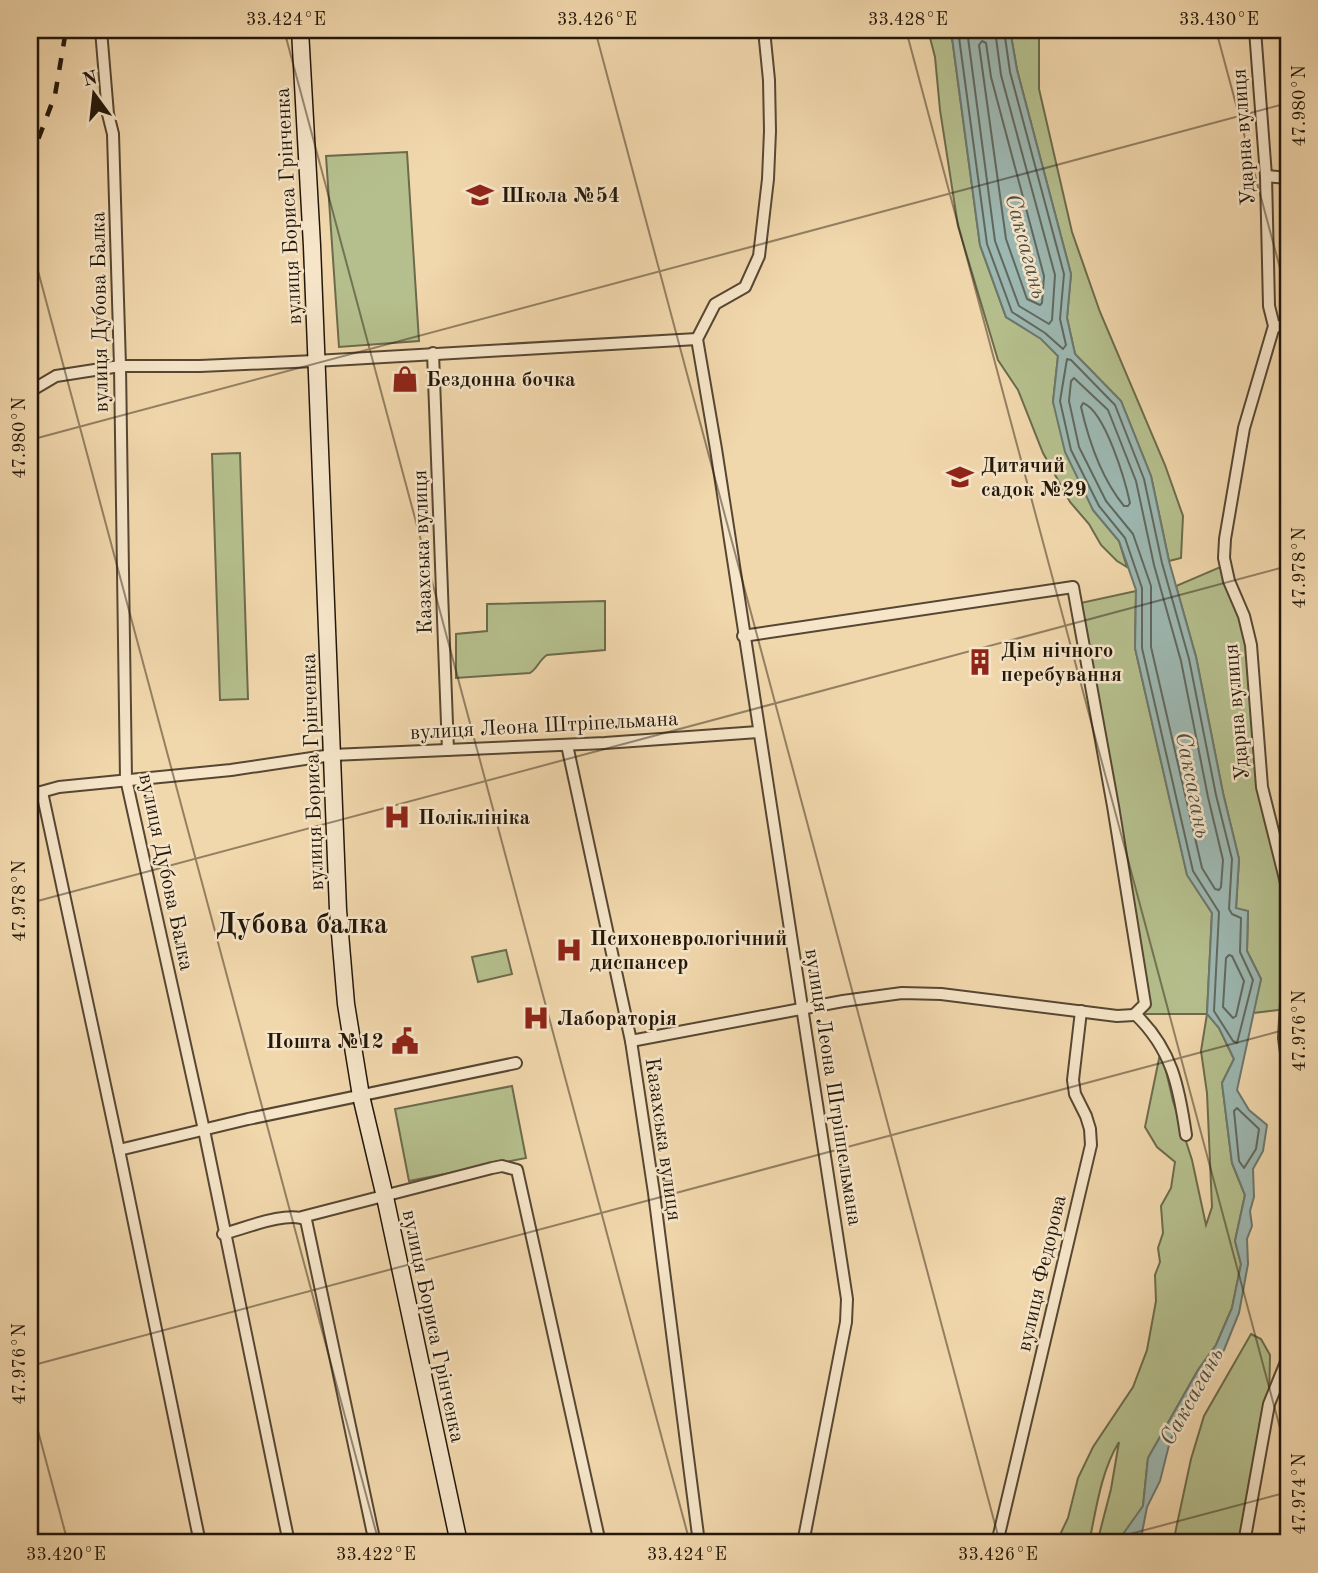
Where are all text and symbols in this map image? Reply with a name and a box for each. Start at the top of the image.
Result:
text: 33.424°E [246,11,326,29]
text: 33.426°E [557,11,637,29]
text: 33.428°E [868,11,948,29]
text: 33.430°E [1179,11,1259,29]
north arrow [60,60,130,130]
text: 47.980°N [1291,65,1309,147]
street label: Ударна вулиця [1229,68,1260,206]
text: N [81,69,100,91]
street label: вулиця Бориса Грінченка [273,87,306,325]
school or university icon: Школа №54 [465,180,495,210]
place label: Школа №54 [501,186,620,207]
water label: Саксагань [1000,191,1051,302]
street label: вулиця Дубова Балка [88,211,113,413]
shop icon: Бездонна бочка [390,364,420,394]
place label: Бездонна бочка [426,370,576,391]
text: 47.980°N [11,397,29,479]
place label: Дитячий садок №29 [981,456,1087,501]
school or university icon: Дитячий садок №29 [945,462,975,492]
street label: Казахська вулиця [410,469,437,635]
text: 47.978°N [1291,527,1309,609]
place label: Дім нічного перебування [1001,641,1122,686]
street label: Ударна вулиця [1221,643,1254,781]
building icon: Дім нічного перебування [965,647,995,677]
street label: вулиця Бориса Грінченка [299,653,328,891]
street label: вулиця Леона Штріпельмана [409,709,679,744]
water label: Саксагань [1171,730,1214,840]
street label: вулиця Дубова Балка [134,772,197,973]
hospital icon: Поліклініка [382,802,412,832]
place label: Поліклініка [418,808,531,829]
text: 47.978°N [11,860,29,942]
district label: Дубова балка [216,912,388,940]
place label: Психоневрологічний диспансер [590,929,787,974]
hospital icon: Психоневрологічний диспансер [554,935,584,965]
street label: вулиця Леона Штріппельмана [800,947,865,1227]
text: 47.976°N [1291,990,1309,1072]
hospital icon: Лабораторія [521,1003,551,1033]
place label: Лабораторія [557,1009,677,1030]
public building icon: Пошта №12 [390,1026,420,1056]
place label: Пошта №12 [266,1032,384,1053]
street label: Казахська вулиця [641,1056,684,1222]
street label: вулиця Федорова [1014,1193,1071,1354]
street label: вулиця Бориса Грінченка [398,1208,467,1445]
text: 47.976°N [11,1323,29,1405]
water label: Саксагань [1156,1344,1229,1450]
text: 47.974°N [1291,1453,1309,1535]
text: 33.420°E [26,1546,106,1564]
text: 33.422°E [336,1546,416,1564]
text: 33.424°E [647,1546,727,1564]
text: 33.426°E [958,1546,1038,1564]

